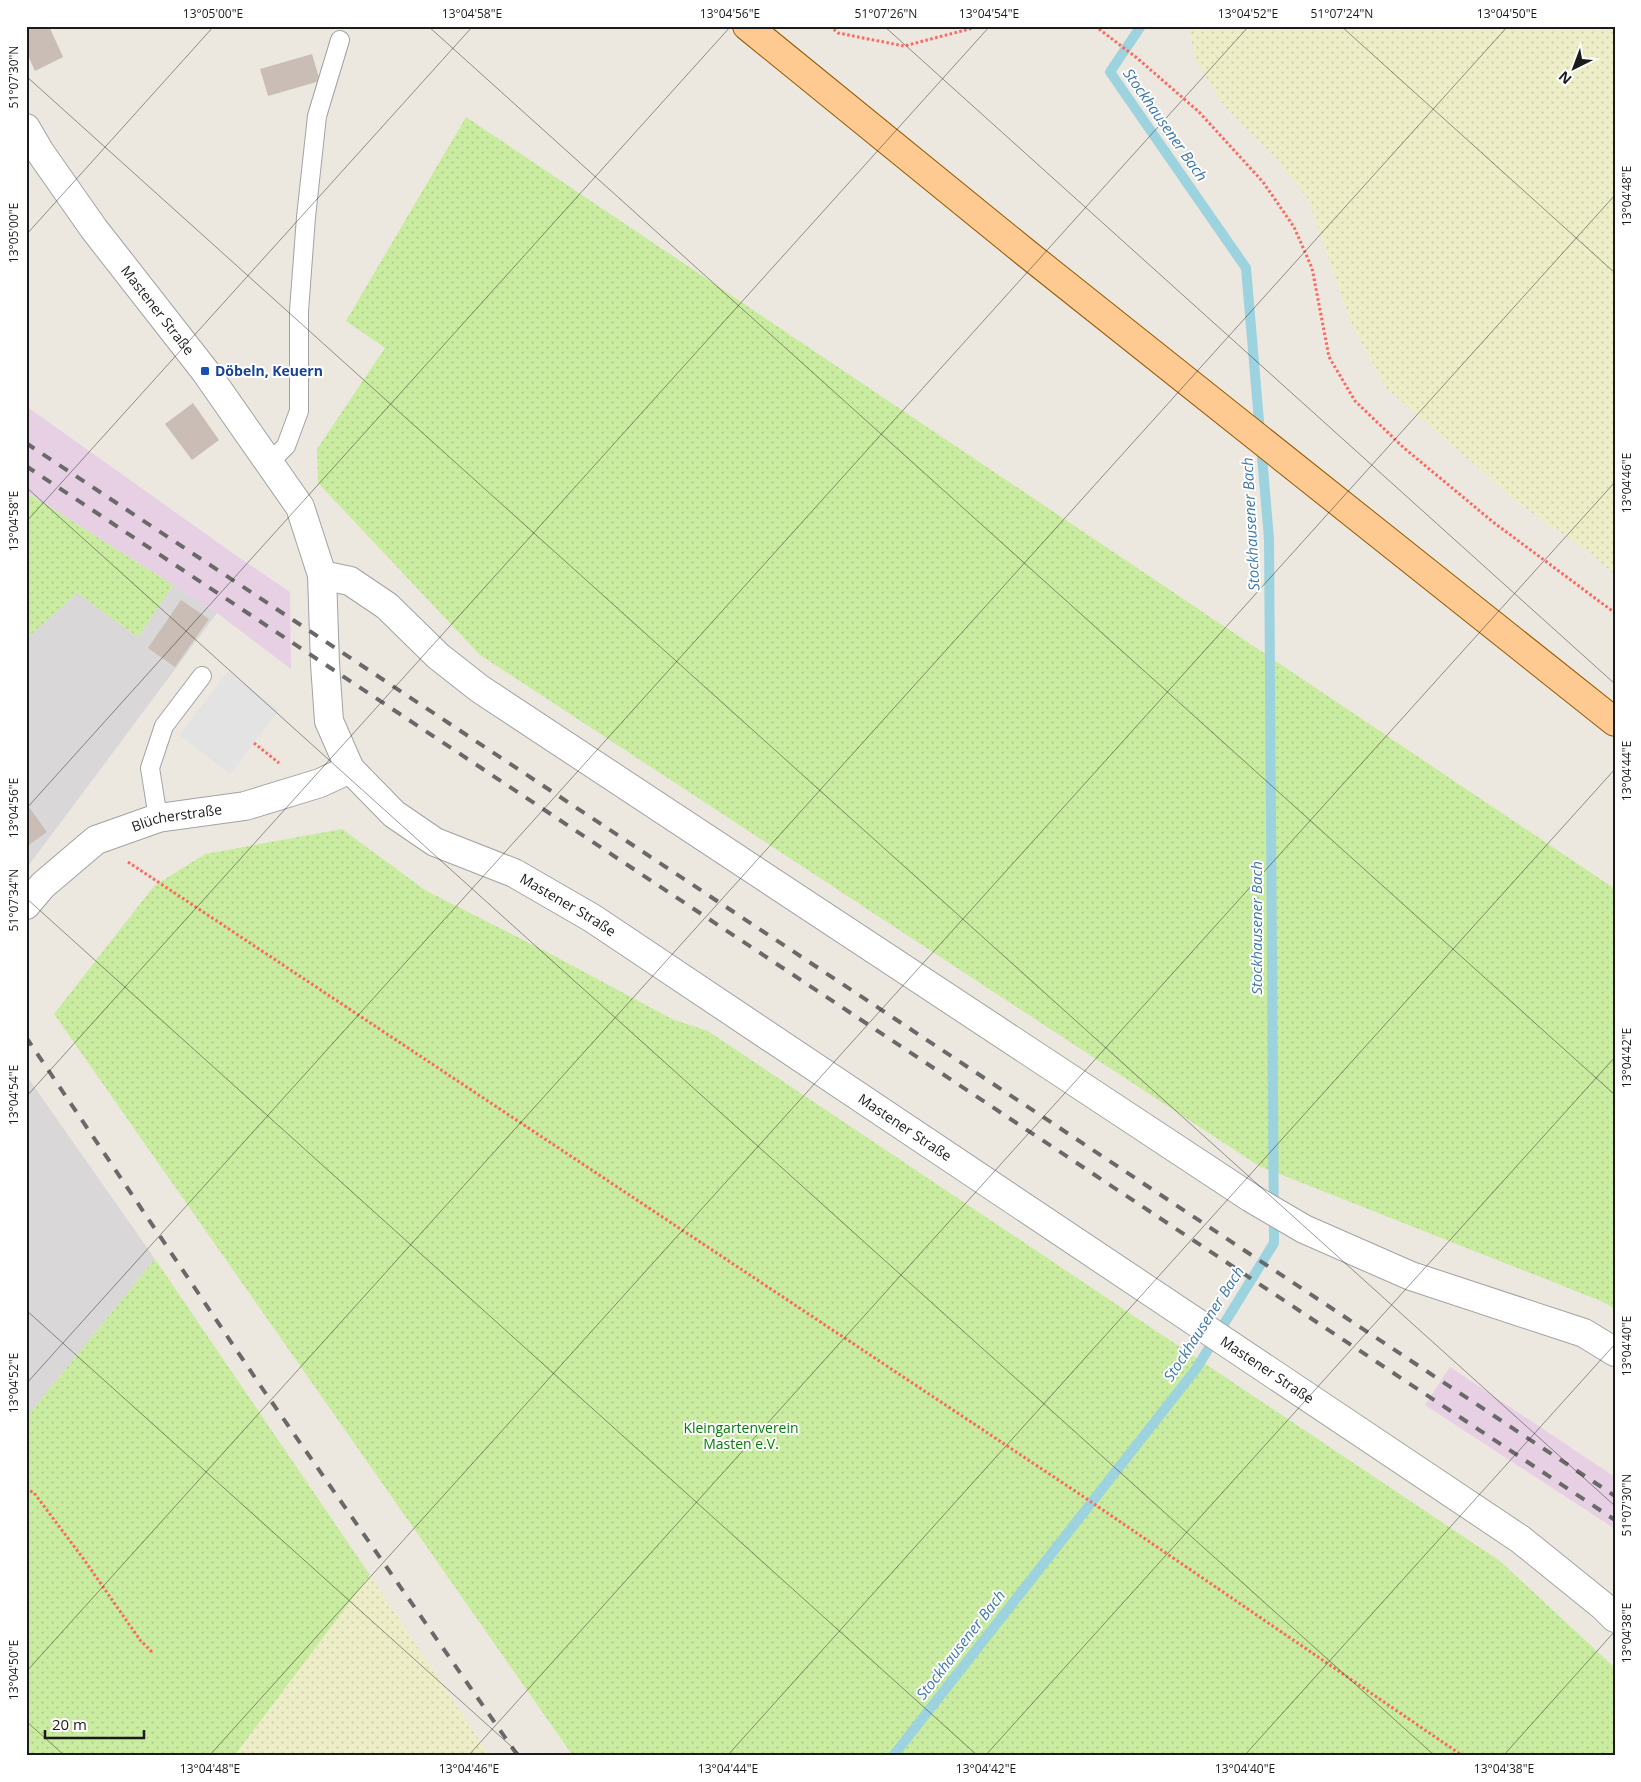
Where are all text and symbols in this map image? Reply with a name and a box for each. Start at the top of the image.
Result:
text: 13°05'00"E [183,5,243,22]
text: 13°04'58"E [442,5,502,22]
text: 13°04'56"E [700,5,760,22]
text: 51°07'26"N [855,5,917,22]
text: 13°04'54"E [959,5,1019,22]
text: 13°04'52"E [1218,5,1278,22]
text: 51°07'24"N [1311,5,1373,22]
text: 13°04'50"E [1477,5,1537,22]
north arrow [1548,42,1598,92]
text: 51°07'30"N [5,46,22,108]
water label: Stockhausener Bach [1119,64,1212,185]
text: N [1554,67,1576,89]
text: 13°04'48"E [1618,166,1635,226]
text: 13°05'00"E [5,203,22,263]
street label: Mastener Straße [117,261,199,359]
place label: Döbeln, Keuern [215,361,323,380]
marker: Döbeln, Keuern [199,365,211,377]
text: 13°04'46"E [1618,453,1635,513]
water label: Stockhausener Bach [1237,457,1263,591]
text: 13°04'58"E [5,491,22,551]
text: 13°04'44"E [1618,741,1635,801]
text: 13°04'56"E [5,778,22,838]
street label: Blücherstraße [129,799,223,836]
water label: Stockhausener Bach [1246,861,1266,995]
street label: Mastener Straße [517,868,620,940]
text: 51°07'34"N [5,869,22,931]
text: 13°04'42"E [1618,1028,1635,1088]
text: 13°04'54"E [5,1065,22,1125]
street label: Mastener Straße [855,1089,956,1165]
water label: Stockhausener Bach [1158,1262,1248,1385]
text: 13°04'40"E [1618,1316,1635,1376]
street label: Mastener Straße [1217,1331,1318,1408]
text: 13°04'52"E [5,1353,22,1413]
park label: Kleingartenverein Masten e.V. [683,1418,799,1453]
text: 51°07'30"N [1618,1474,1635,1536]
water label: Stockhausener Bach [911,1586,1009,1703]
text: 13°04'38"E [1618,1603,1635,1663]
text: 13°04'50"E [5,1640,22,1700]
scale bar [45,1707,144,1739]
text: 20 m [52,1714,87,1734]
text: 13°04'48"E [180,1760,240,1777]
text: 13°04'46"E [439,1760,499,1777]
text: 13°04'44"E [698,1760,758,1777]
text: 13°04'42"E [956,1760,1016,1777]
text: 13°04'40"E [1215,1760,1275,1777]
text: 13°04'38"E [1474,1760,1534,1777]

